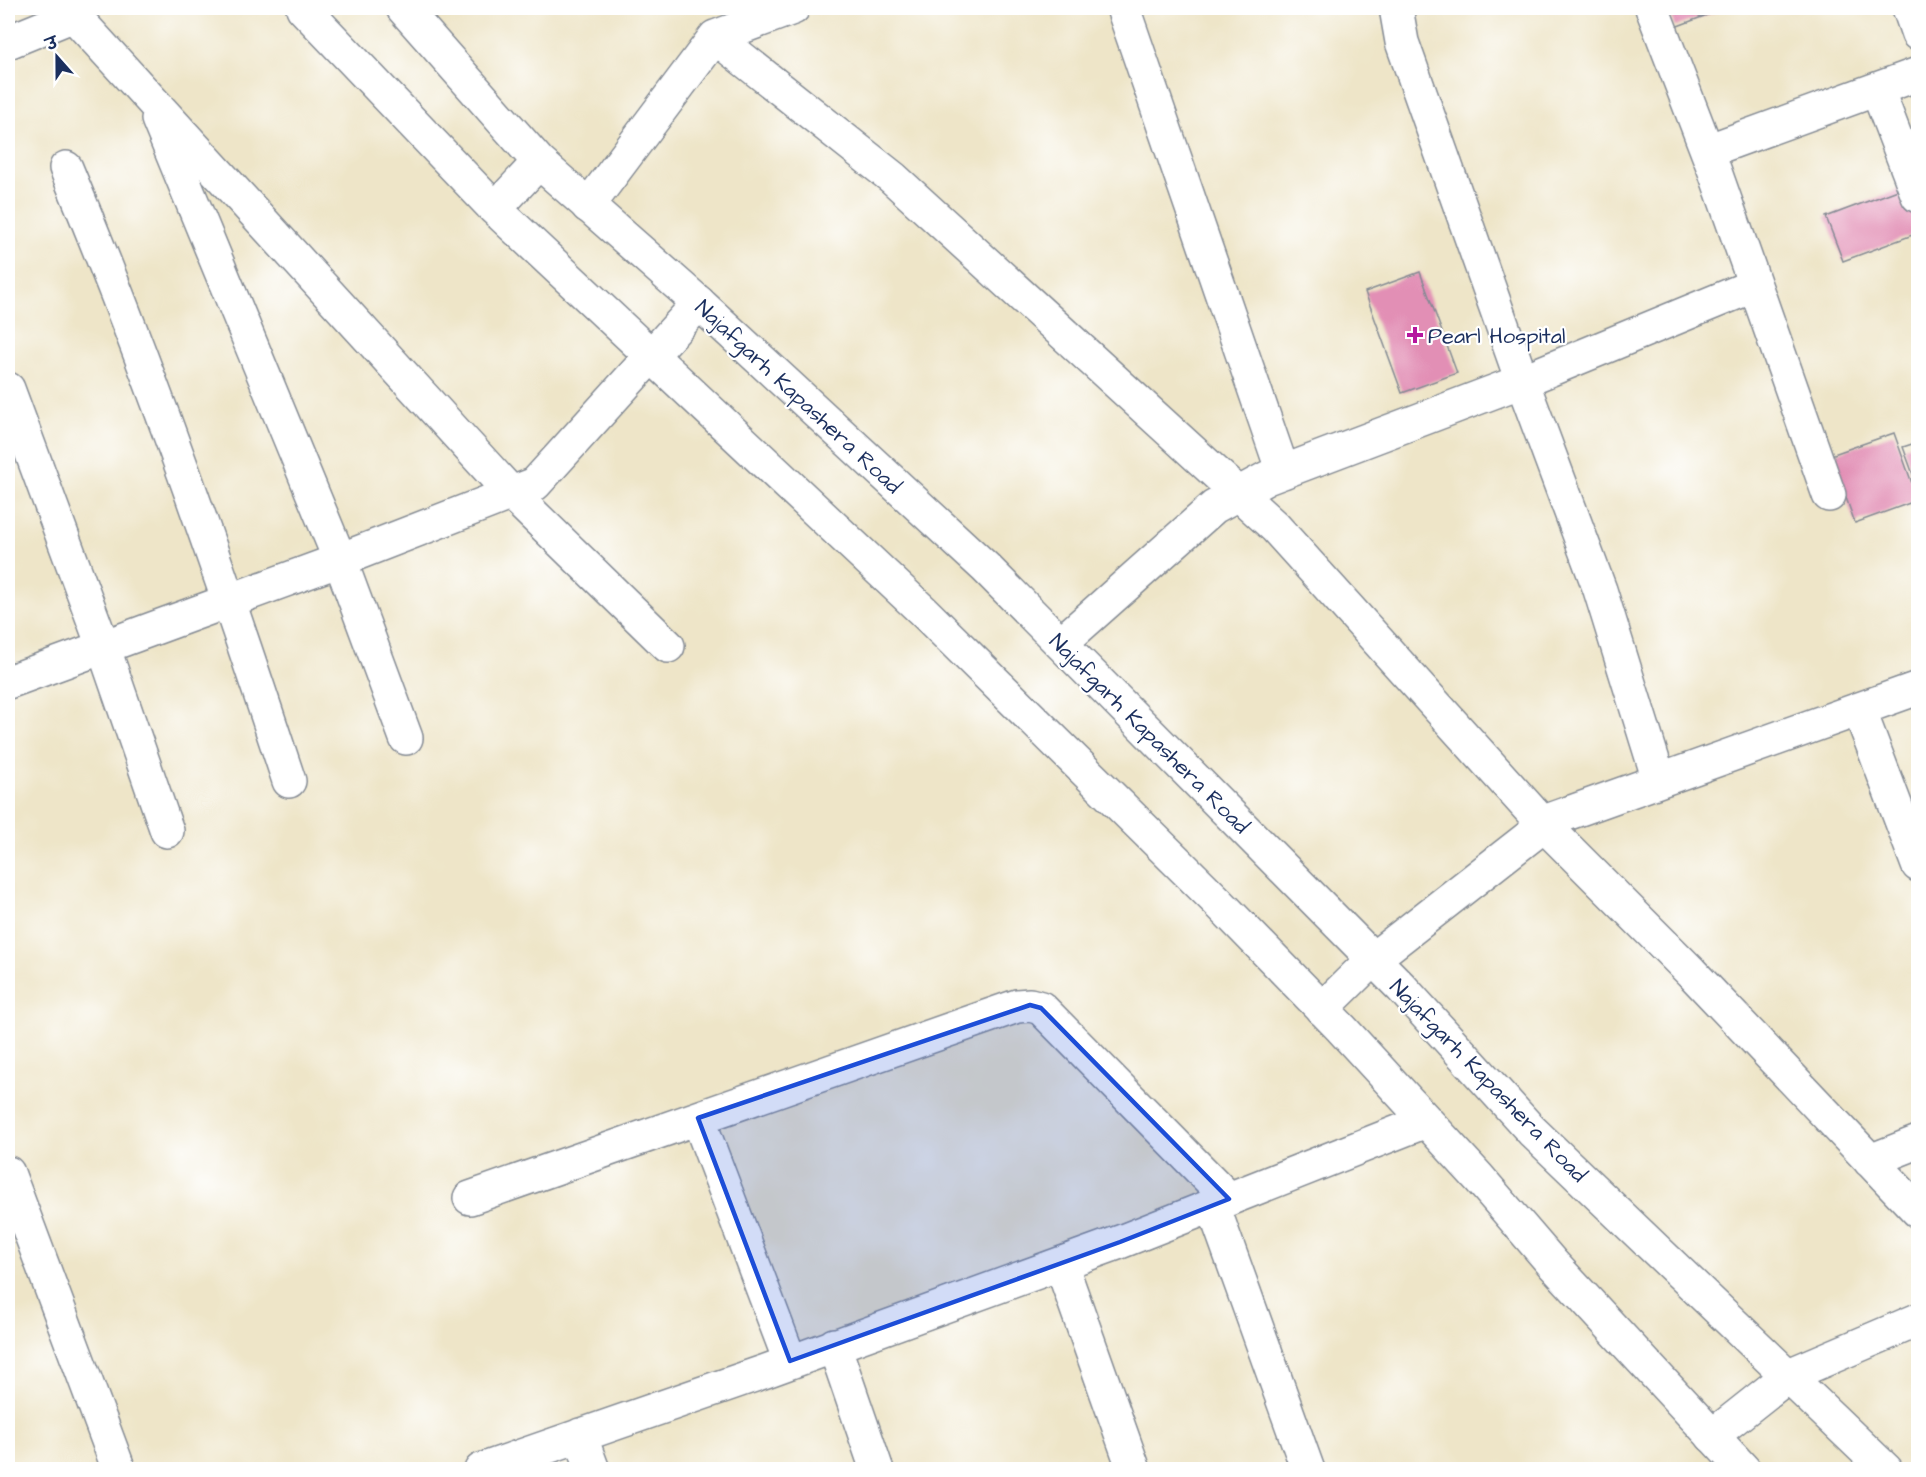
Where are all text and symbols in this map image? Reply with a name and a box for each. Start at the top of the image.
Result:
north arrow [27,27,87,87]
text: उ [41,31,62,57]
street label: Najafgarh Kapashera Road [687,293,908,502]
place label: Pearl Hospital [1428,321,1565,352]
marker: Pearl Hospital [1406,326,1424,344]
street label: Najafgarh Kapashera Road [1041,627,1256,842]
street label: Najafgarh Kapashera Road [1382,972,1594,1190]

